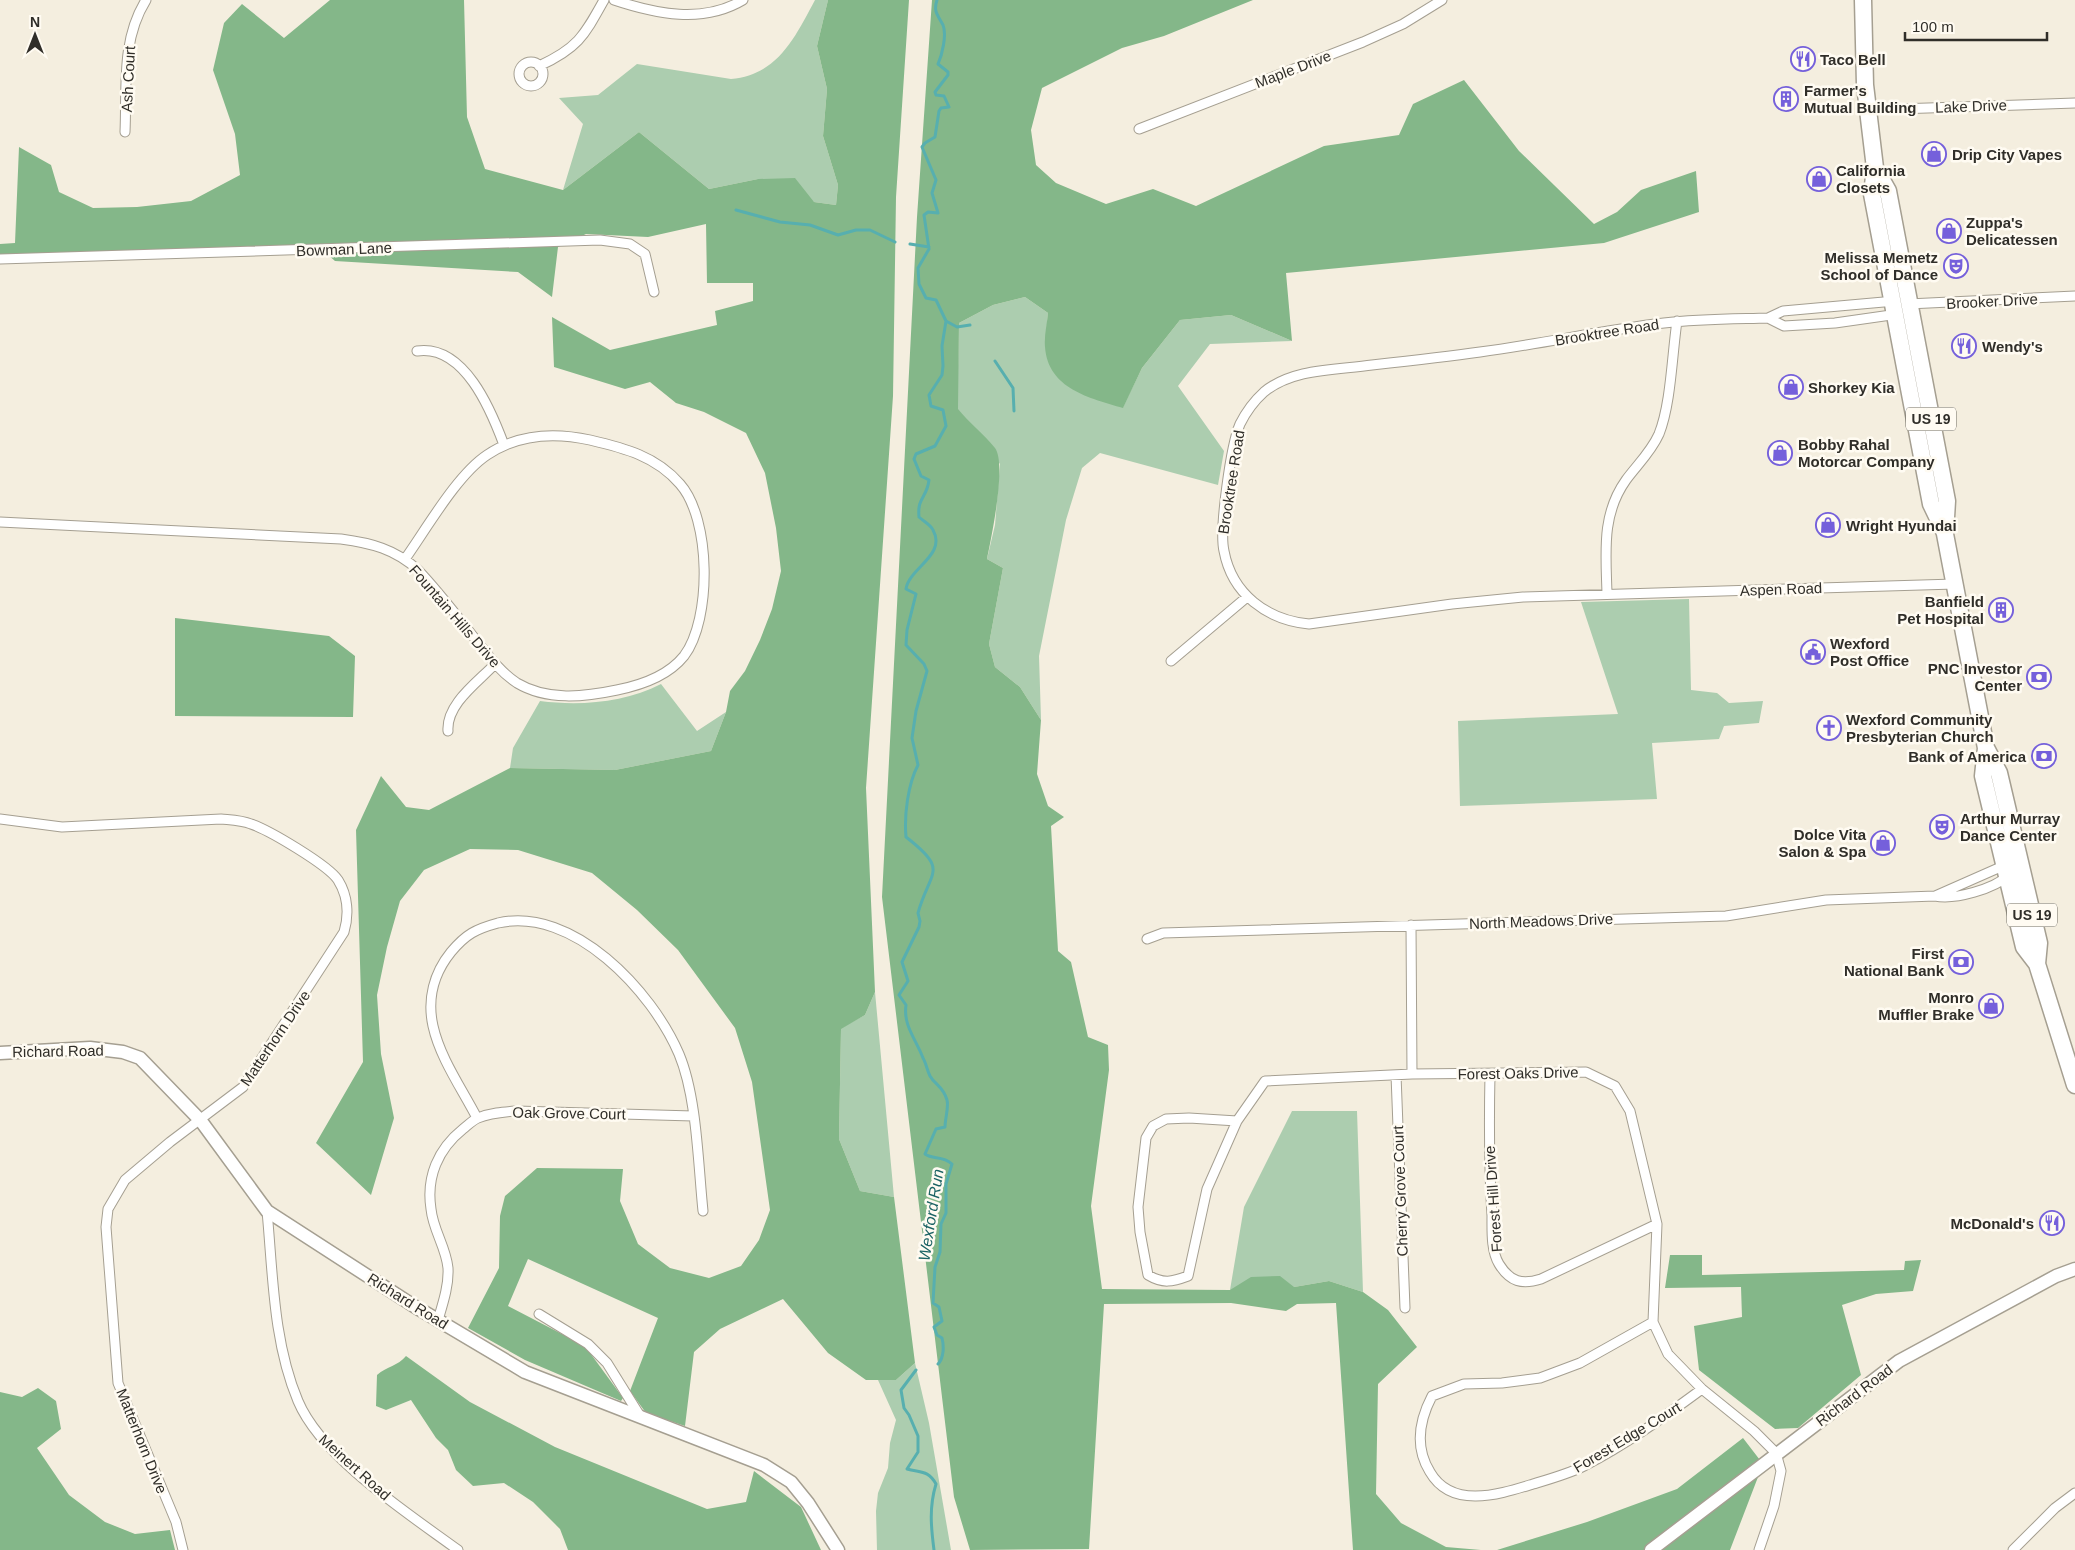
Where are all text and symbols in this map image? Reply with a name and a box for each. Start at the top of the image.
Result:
north arrow [10,10,60,60]
scale bar [1905,10,2048,42]
text: N [30,14,40,30]
text: 100 m [1912,18,1954,35]
street label: Ash Court [118,44,138,113]
restaurant icon: Taco Bell [1790,46,1816,72]
street label: Maple Drive [1253,47,1333,91]
place label: Taco Bell [1820,51,1886,68]
place label: Farmer's Mutual Building [1804,82,1916,116]
building icon: Farmer's Mutual Building [1773,86,1799,112]
street label: Lake Drive [1935,96,2007,116]
shop icon: Drip City Vapes [1921,141,1947,167]
place label: Drip City Vapes [1952,146,2062,163]
place label: California Closets [1836,162,1906,196]
shop icon: California Closets [1806,166,1832,192]
place label: Zuppa's Delicatessen [1966,214,2058,248]
shop icon: Zuppa's Delicatessen [1936,218,1962,244]
street label: Bowman Lane [296,239,392,259]
place label: Melissa Memetz School of Dance [1820,249,1938,283]
theatre icon: Melissa Memetz School of Dance [1943,253,1969,279]
street label: Brooker Drive [1946,290,2038,312]
street label: Brooktree Road [1554,315,1660,349]
restaurant icon: Wendy's [1951,333,1977,359]
place label: Wendy's [1982,338,2043,355]
shop icon: Shorkey Kia [1778,374,1804,400]
place label: Shorkey Kia [1808,379,1895,396]
road number: US 19 [1906,408,1956,430]
street label: Brooktree Road [1214,429,1248,535]
place label: Bobby Rahal Motorcar Company [1798,436,1935,470]
shop icon: Bobby Rahal Motorcar Company [1767,440,1793,466]
shop icon: Wright Hyundai [1815,512,1841,538]
place label: Wright Hyundai [1846,517,1957,534]
street label: Fountain Hills Drive [406,561,504,671]
street label: Aspen Road [1739,579,1823,599]
place label: Banfield Pet Hospital [1897,593,1984,627]
building icon: Banfield Pet Hospital [1988,597,2014,623]
place label: Wexford Post Office [1830,635,1909,669]
public building icon: Wexford Post Office [1800,639,1826,665]
place label: PNC Investor Center [1928,660,2022,694]
bank icon: PNC Investor Center [2026,664,2052,690]
place label: Wexford Community Presbyterian Church [1846,711,1994,745]
church icon: Wexford Community Presbyterian Church [1816,715,1842,741]
bank icon: Bank of America [2031,743,2057,769]
place label: Bank of America [1908,748,2027,765]
place label: Arthur Murray Dance Center [1960,810,2061,844]
theatre icon: Arthur Murray Dance Center [1929,814,1955,840]
place label: Dolce Vita Salon & Spa [1778,826,1867,860]
shop icon: Dolce Vita Salon & Spa [1870,830,1896,856]
road number: US 19 [2007,904,2057,926]
street label: North Meadows Drive [1469,910,1613,932]
place label: First National Bank [1844,945,1945,979]
bank icon: First National Bank [1948,949,1974,975]
street label: Matterhorn Drive [237,987,313,1089]
place label: Monro Muffler Brake [1878,989,1974,1023]
shop icon: Monro Muffler Brake [1978,993,2004,1019]
street label: Richard Road [12,1042,104,1060]
street label: Forest Oaks Drive [1457,1063,1579,1083]
street label: Oak Grove Court [512,1104,627,1123]
street label: Cherry Grove Court [1389,1124,1411,1257]
street label: Forest Hill Drive [1481,1145,1505,1253]
water label: Wexford Run [915,1168,947,1262]
restaurant icon: McDonald's [2039,1210,2065,1236]
place label: McDonald's [1950,1215,2034,1232]
street label: Richard Road [365,1269,451,1333]
street label: Richard Road [1812,1361,1896,1429]
street label: Matterhorn Drive [113,1386,171,1496]
street label: Forest Edge Court [1570,1398,1685,1476]
street label: Meinert Road [316,1431,394,1503]

